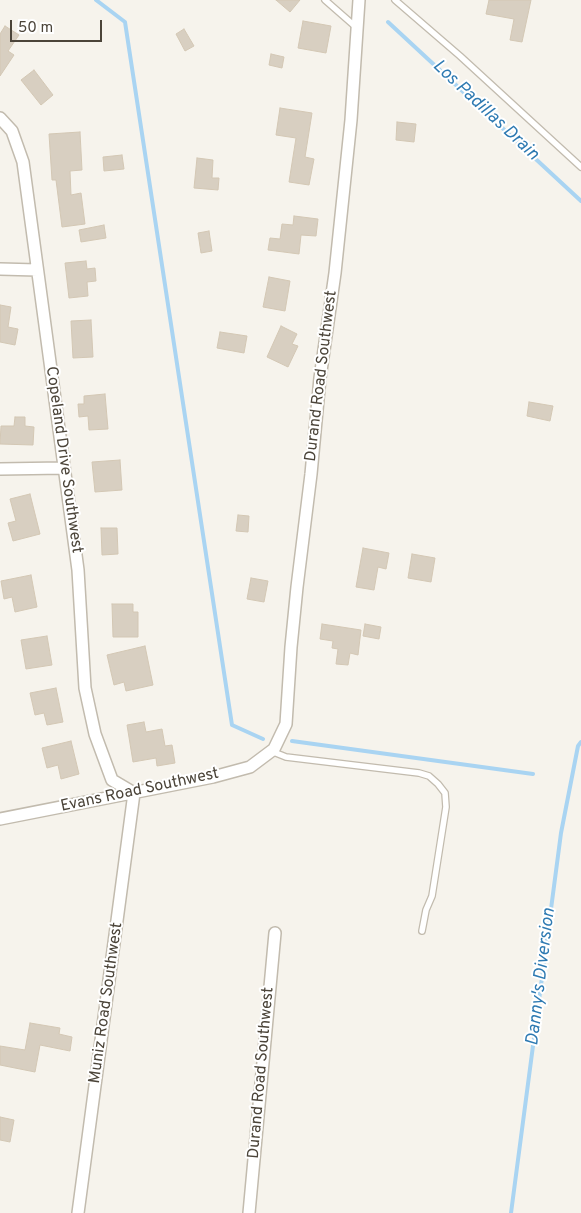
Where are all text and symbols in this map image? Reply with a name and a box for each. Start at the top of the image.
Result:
scale bar [12,10,105,42]
text: 50 m [18,19,53,38]
water label: Los Padillas Drain [427,56,543,166]
street label: Durand Road Southwest [302,289,342,463]
street label: Copeland Drive Southwest [40,365,86,555]
street label: Evans Road Southwest [59,765,221,817]
water label: Danny's Diversion [523,907,561,1047]
street label: Muniz Road Southwest [86,921,128,1085]
street label: Durand Road Southwest [245,986,279,1160]

